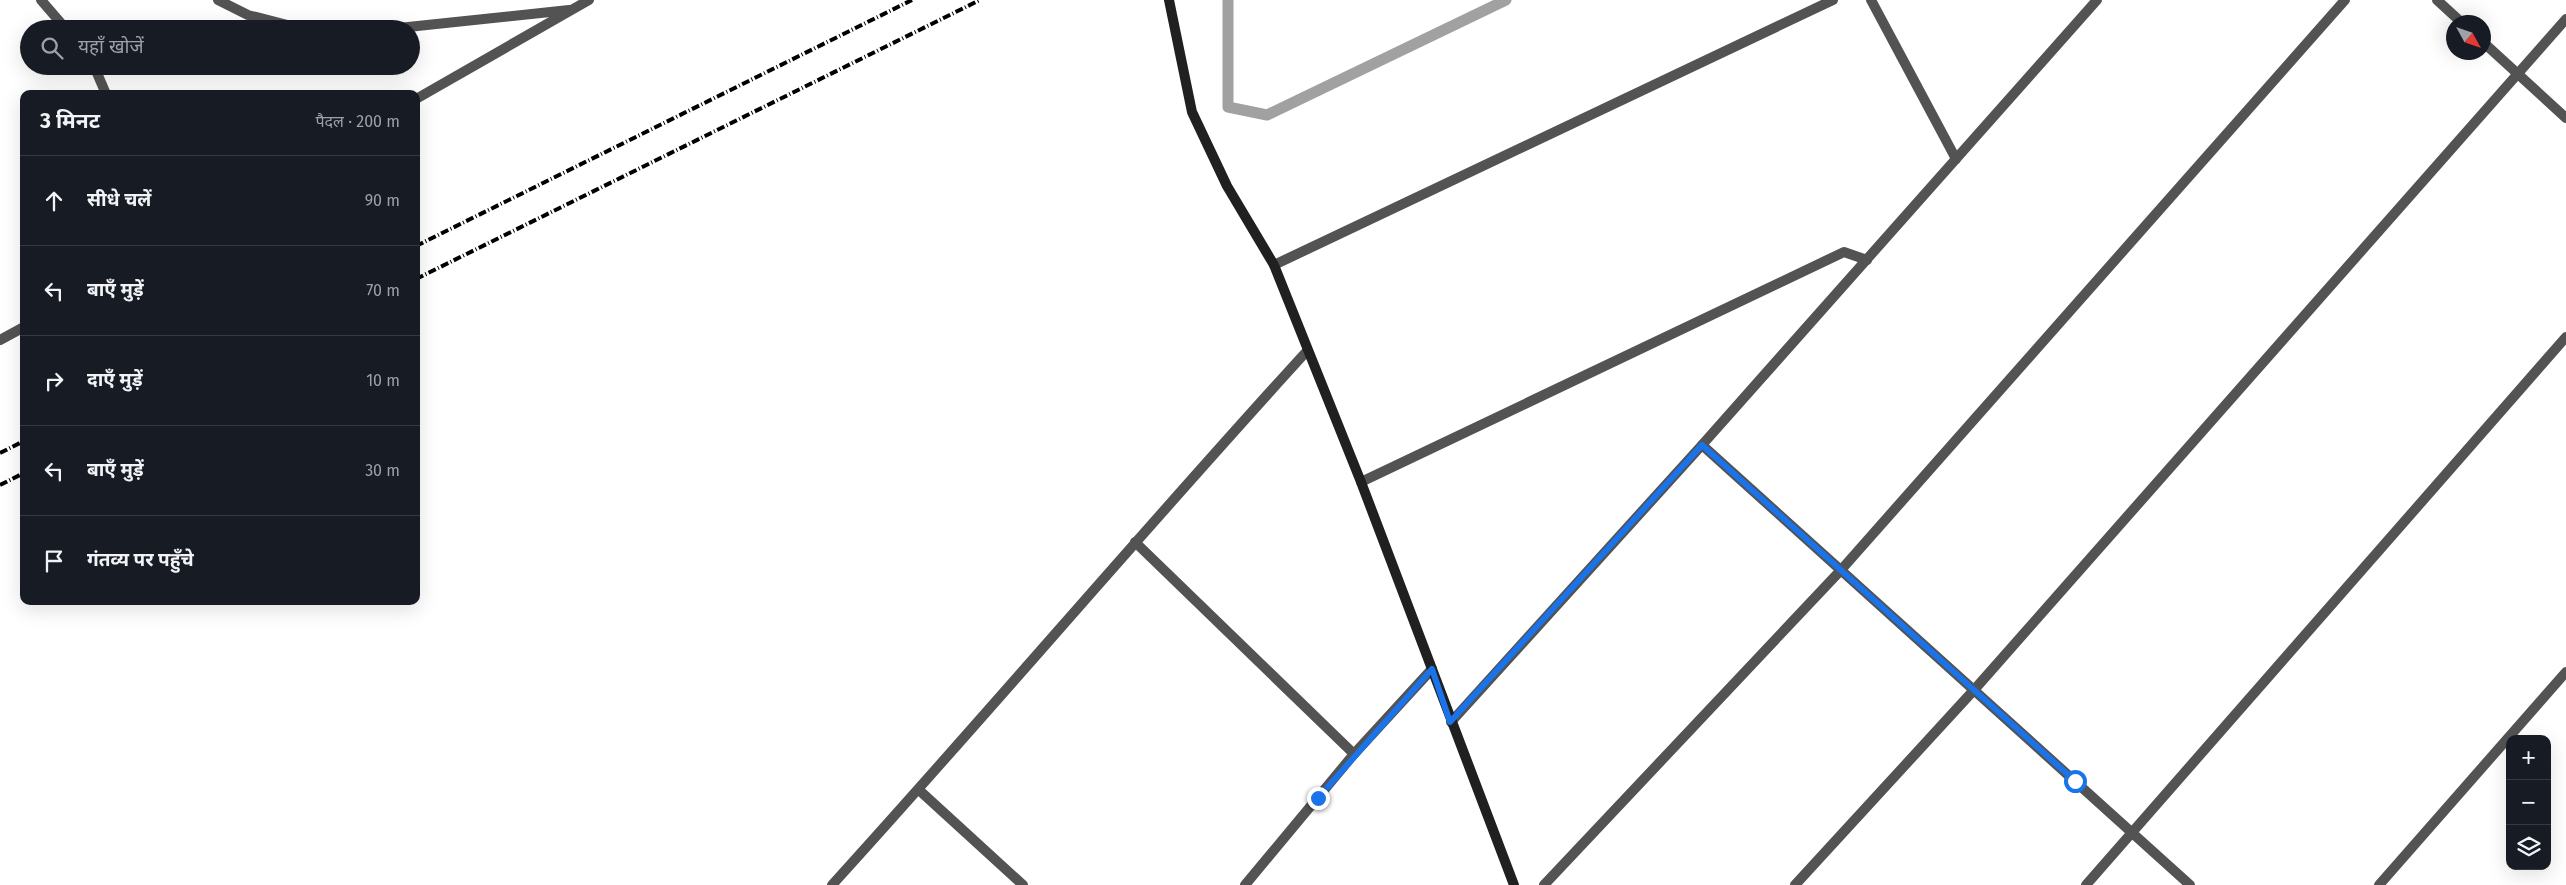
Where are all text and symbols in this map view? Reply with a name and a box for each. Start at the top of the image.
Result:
north arrow [2446,15,2491,60]
search box [20,20,420,75]
icon: search [38,34,66,62]
text: यहाँ खोजें [78,35,144,58]
text: 3 मिनट [40,108,100,134]
text: पैदल · 200 m [316,112,400,131]
icon: ahead [40,187,68,215]
text: सीधे चलें [87,188,151,211]
text: 90 m [365,191,400,210]
icon: left [40,277,68,305]
text: बाएँ मुड़ें [87,278,144,301]
text: 70 m [366,281,400,300]
icon: right [40,367,68,395]
text: दाएँ मुड़ें [87,368,143,391]
text: 10 m [366,371,400,390]
icon: left [40,457,68,485]
text: बाएँ मुड़ें [87,458,144,481]
text: 30 m [365,461,400,480]
icon: arrive [40,547,68,575]
text: गंतव्य पर पहुँचे [87,548,194,571]
map controls [2506,735,2551,870]
button: + [2506,735,2551,780]
route start [2064,770,2087,793]
button: − [2506,780,2551,825]
route end [1307,787,1330,810]
button: layers [2506,825,2551,870]

